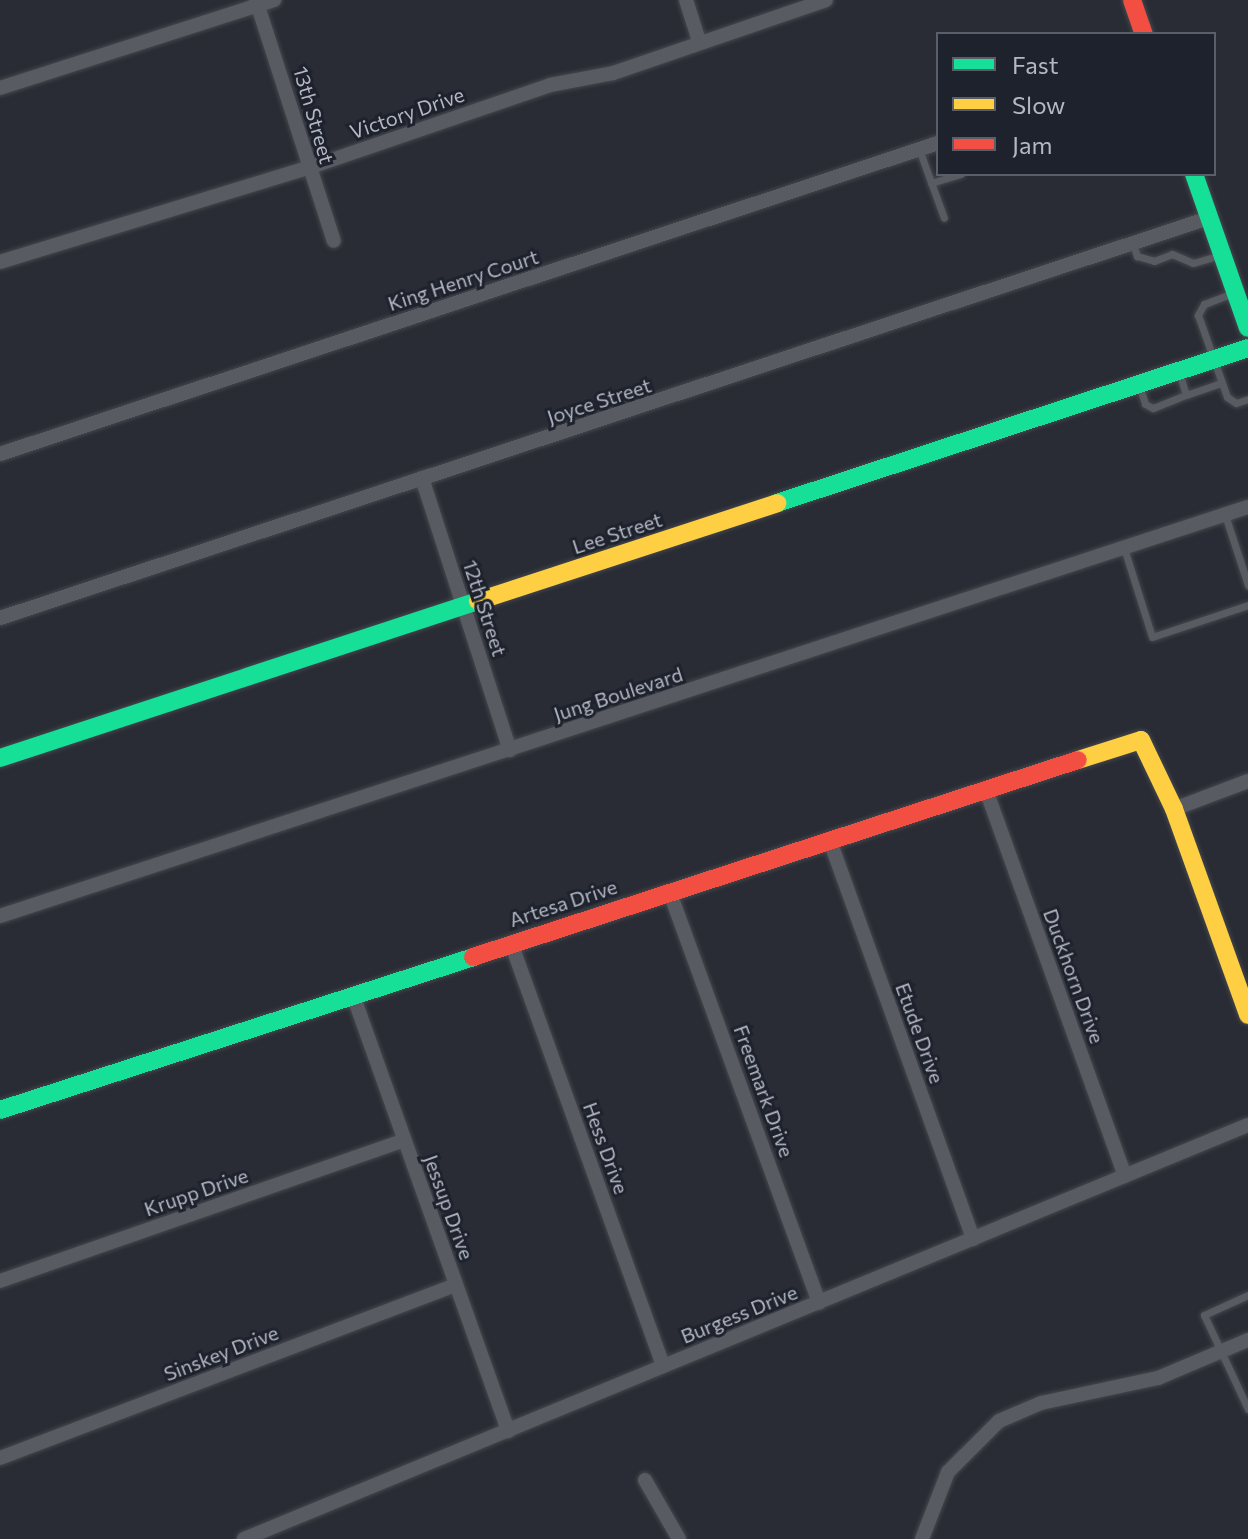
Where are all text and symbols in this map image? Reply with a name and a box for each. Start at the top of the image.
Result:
legend [936,32,1216,176]
text: Fast [1012,50,1059,79]
street label: 13th Street [289,64,339,166]
street label: Victory Drive [347,82,467,144]
text: Slow [1012,90,1065,119]
text: Jam [1012,130,1052,159]
street label: King Henry Court [385,244,541,316]
street label: Joyce Street [544,373,654,429]
street label: Lee Street [569,507,665,559]
street label: 12th Street [458,557,512,659]
street label: Jung Boulevard [550,662,686,726]
street label: Artesa Drive [506,874,620,932]
street label: Duckhorn Drive [1039,905,1109,1047]
street label: Etude Drive [891,979,949,1087]
street label: Freemark Drive [729,1022,799,1160]
street label: Hess Drive [578,1099,634,1197]
street label: Jessup Drive [419,1151,479,1263]
street label: Krupp Drive [141,1163,251,1221]
street label: Burgess Drive [677,1280,801,1348]
street label: Sinskey Drive [160,1320,282,1386]

